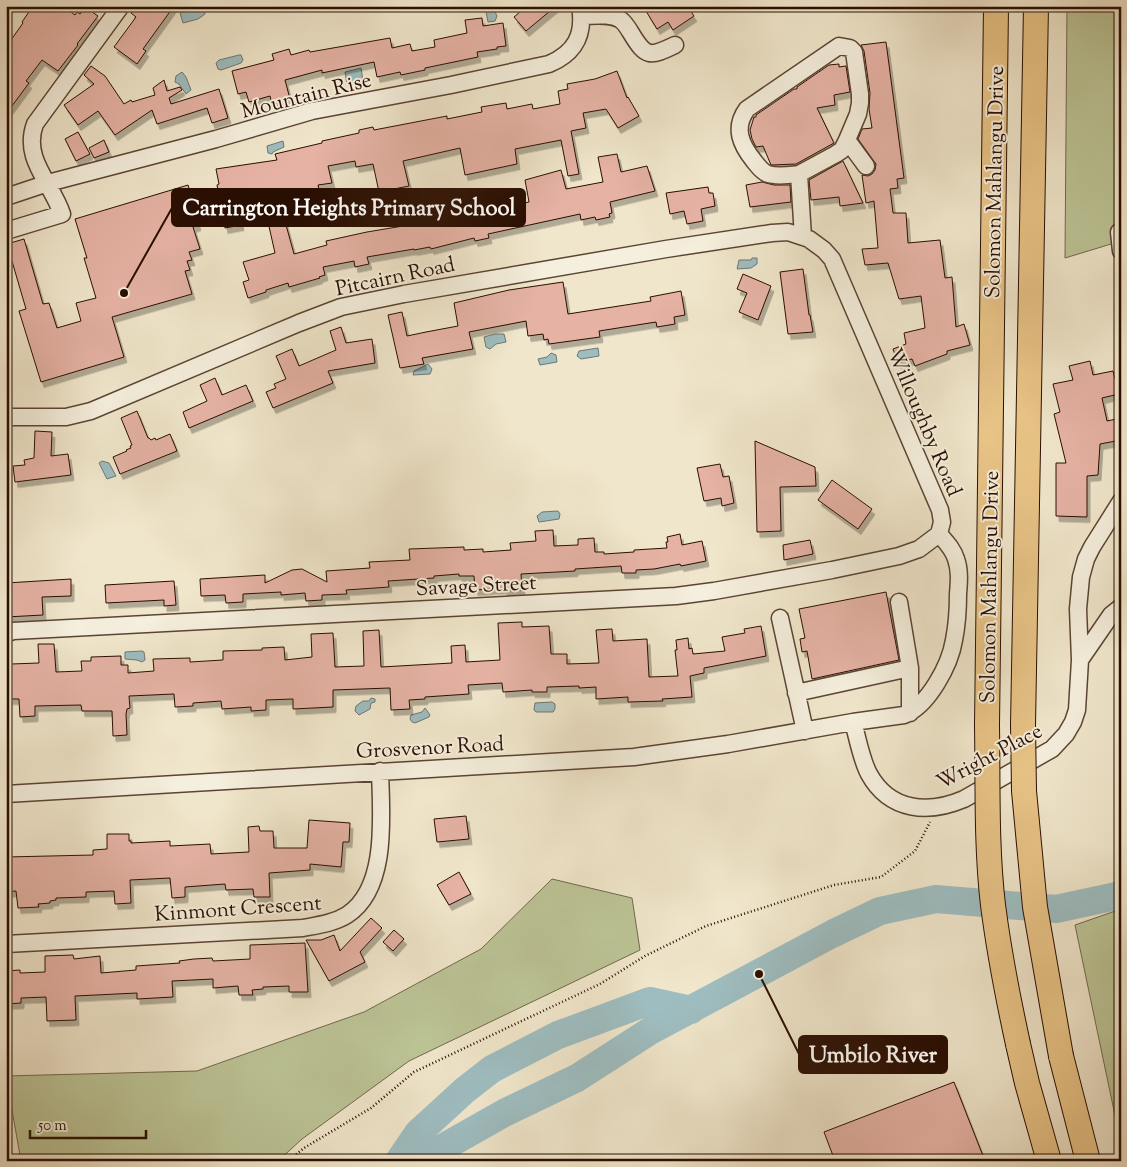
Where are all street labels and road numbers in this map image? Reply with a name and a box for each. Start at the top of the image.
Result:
street label: Solomon Mahlangu Drive [979,65,1013,299]
street label: Mountain Rise [238,66,375,128]
street label: Pitcairn Road [333,251,458,305]
street label: Willoughby Road [878,344,968,502]
street label: Solomon Mahlangu Drive [974,470,1008,704]
street label: Savage Street [415,569,537,605]
street label: Wright Place [932,717,1048,798]
street label: Grosvenor Road [355,730,505,768]
street label: Kinmont Crescent [154,889,323,931]

